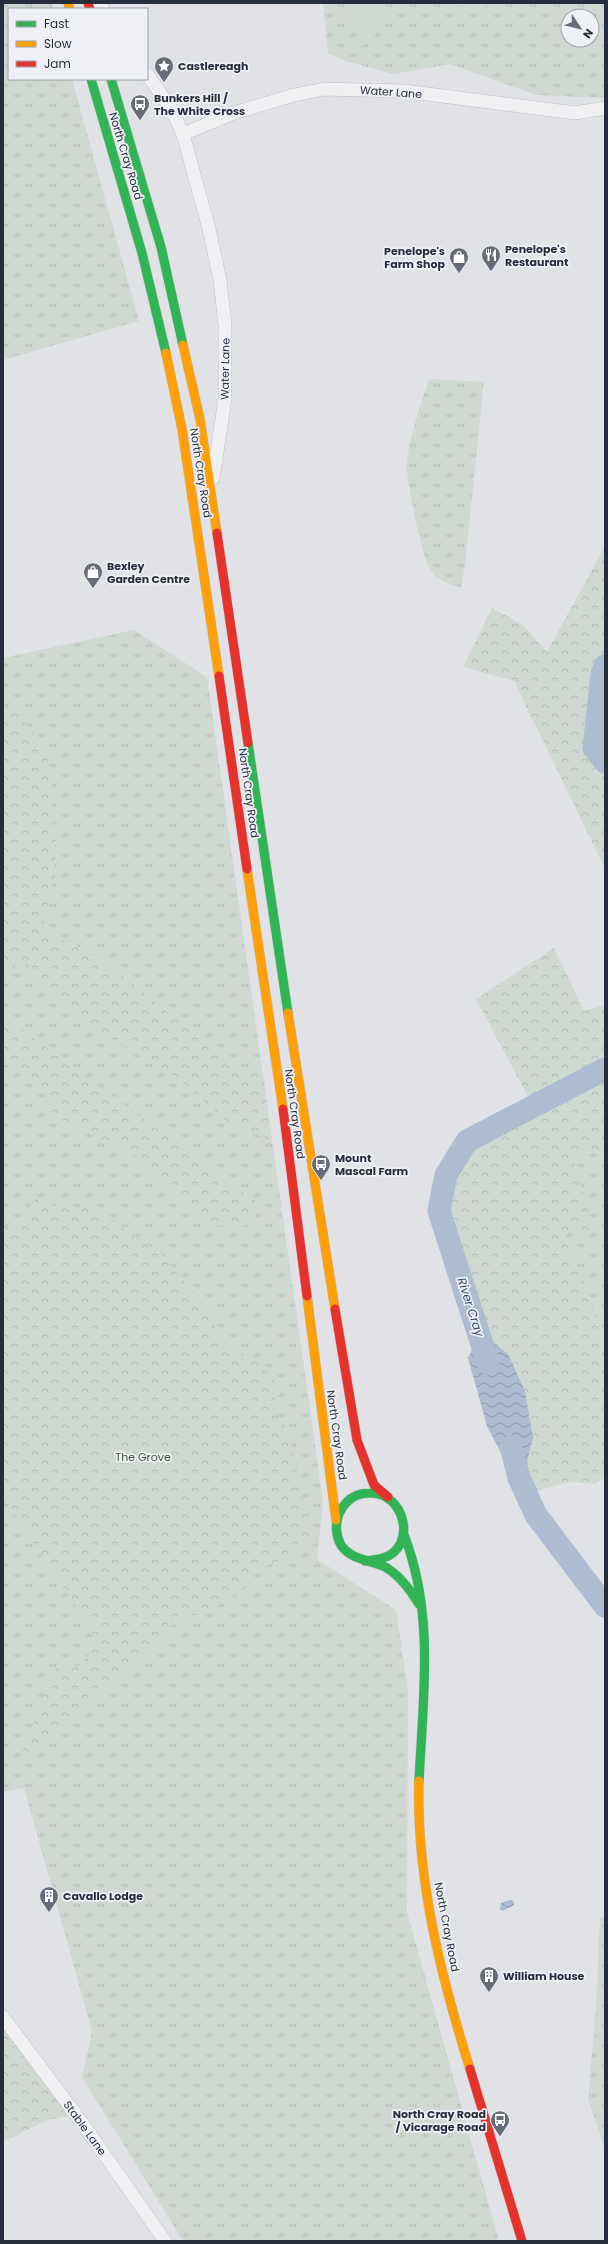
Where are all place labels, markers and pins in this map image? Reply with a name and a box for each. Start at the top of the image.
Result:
place icon: Castlereagh [153,55,175,83]
place label: Castlereagh [178,58,248,74]
place label: Bunkers Hill / The White Cross [154,90,245,119]
bus stop icon: Bunkers Hill / The White Cross [129,93,151,121]
place label: Penelope's Restaurant [505,241,569,270]
place label: Penelope's Farm Shop [384,243,446,272]
restaurant icon: Penelope's Restaurant [480,244,502,272]
shop icon: Penelope's Farm Shop [448,246,470,274]
place label: Bexley Garden Centre [107,558,190,587]
shop icon: Bexley Garden Centre [82,561,104,589]
place label: Mount Mascal Farm [335,1150,409,1179]
bus stop icon: Mount Mascal Farm [310,1153,332,1181]
building icon: Cavallo Lodge [38,1885,60,1913]
place label: Cavallo Lodge [63,1888,143,1904]
building icon: William House [478,1965,500,1993]
place label: William House [503,1968,585,1984]
place label: North Cray Road / Vicarage Road [393,2106,486,2135]
bus stop icon: North Cray Road / Vicarage Road [489,2109,511,2137]

